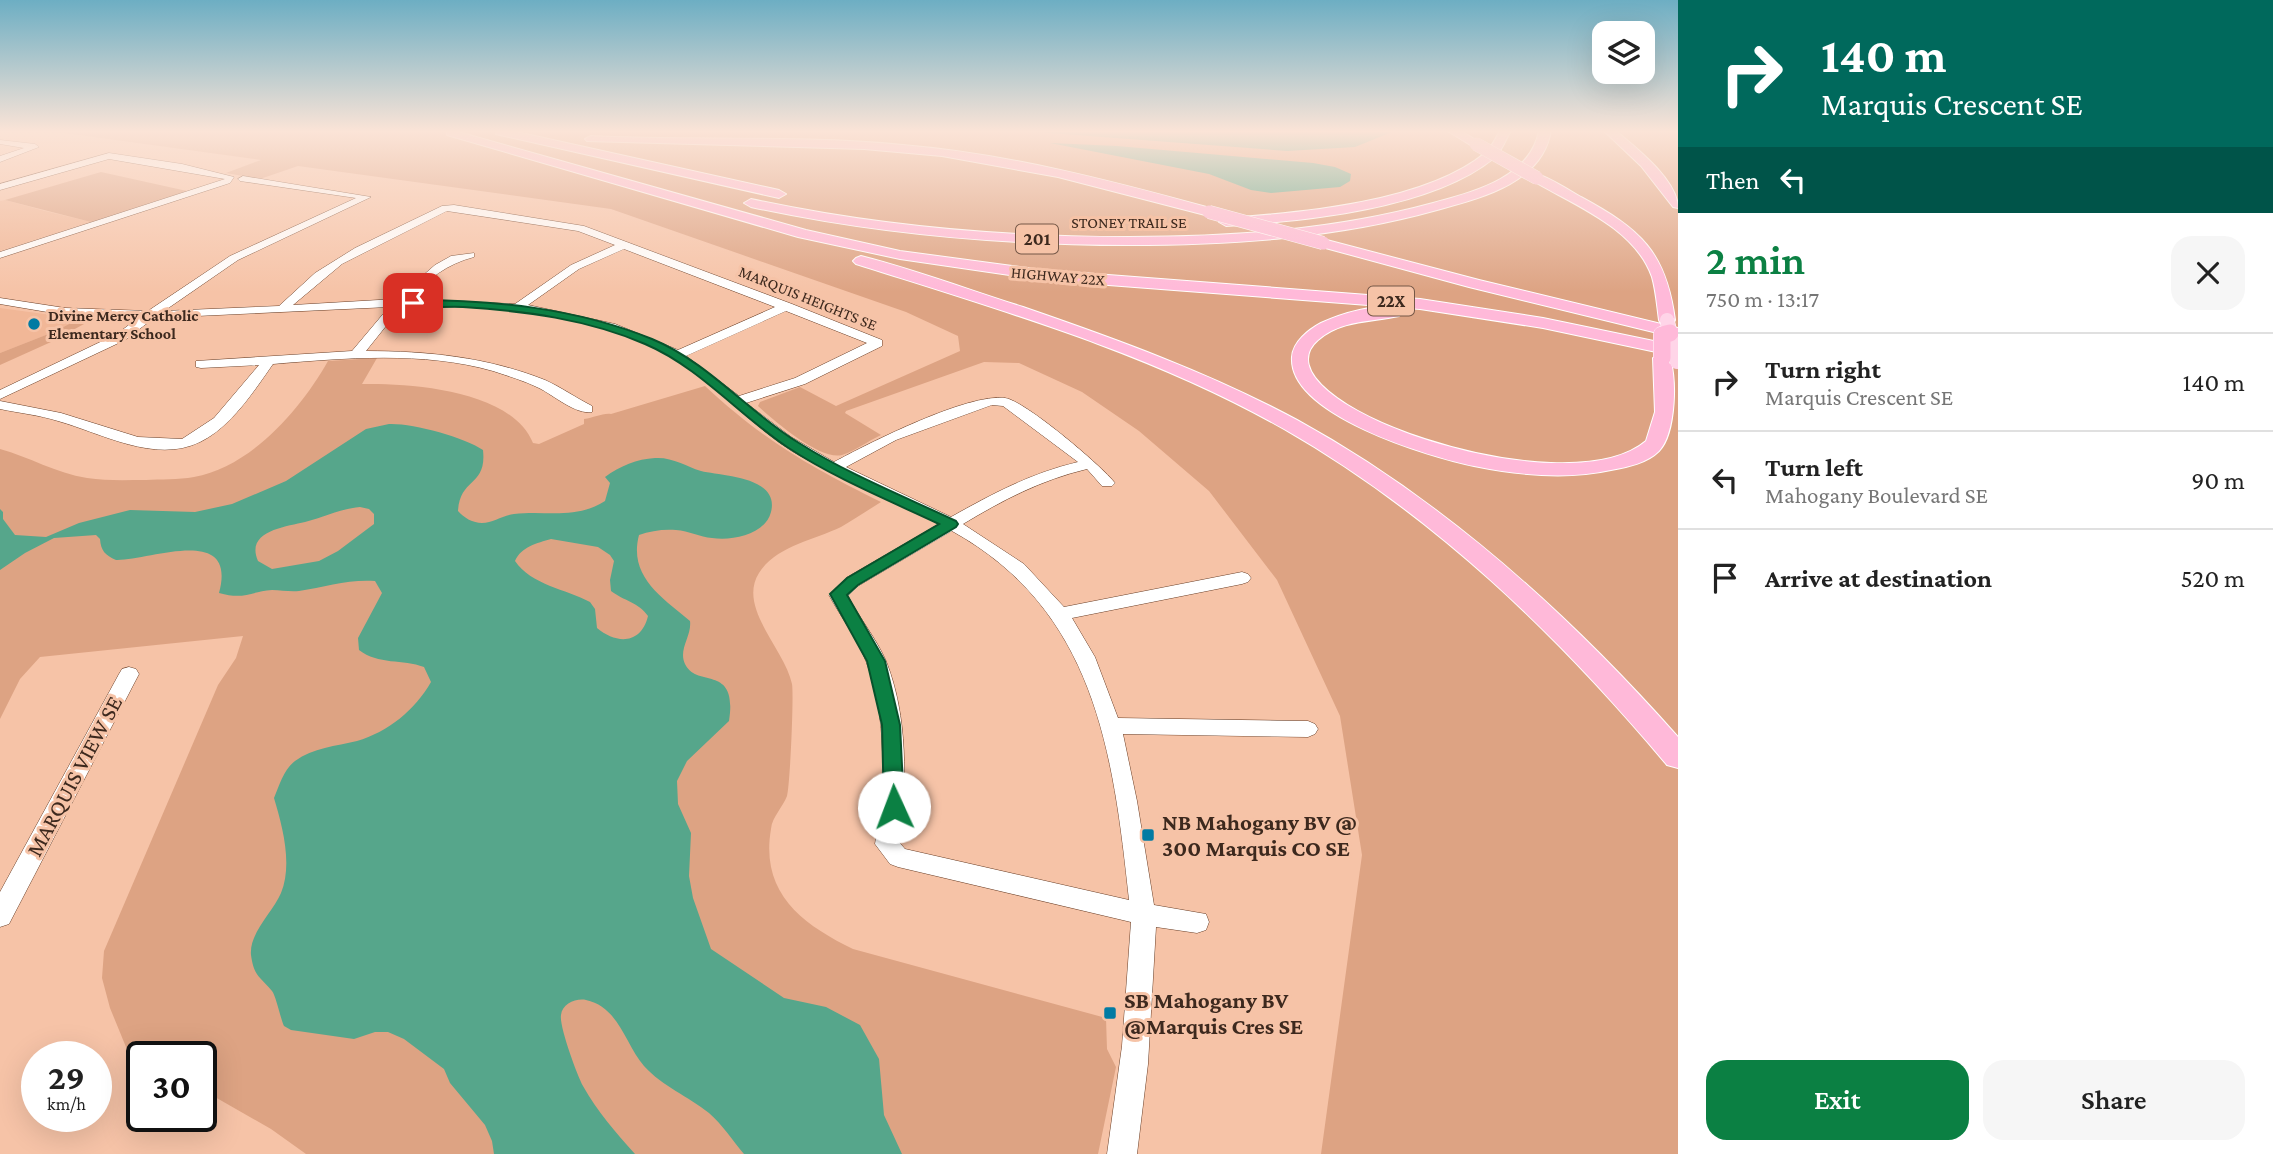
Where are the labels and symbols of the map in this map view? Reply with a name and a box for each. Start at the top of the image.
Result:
street label: STONEY TRAIL SE [1071,214,1187,231]
road number: 201 [1016,225,1058,254]
street label: MARQUIS HEIGHTS SE [736,262,880,334]
street label: HIGHWAY 22X [1010,263,1107,289]
pin [383,273,443,333]
road number: 22X [1368,286,1414,316]
place label: Divine Mercy Catholic Elementary School [48,307,198,342]
marker: Divine Mercy Catholic Elementary School [26,316,42,332]
street label: MARQUIS VIEW SE [21,691,127,861]
position arrow [857,770,931,844]
place label: NB Mahogany BV @ 300 Marquis CO SE [1162,809,1357,861]
marker: NB Mahogany BV @ 300 Marquis CO SE [1140,827,1156,843]
place label: SB Mahogany BV @Marquis Cres SE [1124,987,1303,1039]
marker: SB Mahogany BV @Marquis Cres SE [1102,1005,1118,1021]
speed limit sign: 30 [126,1041,217,1132]

